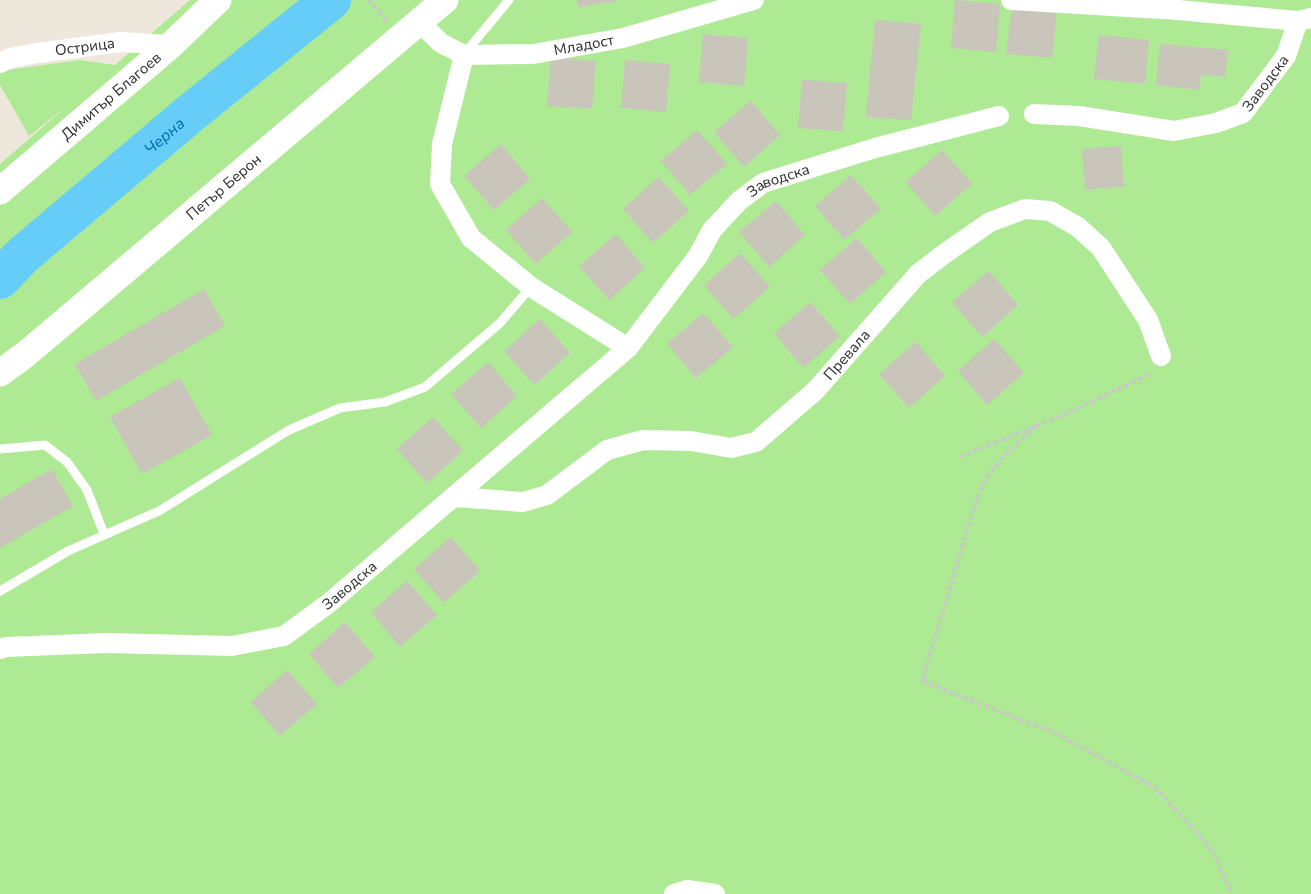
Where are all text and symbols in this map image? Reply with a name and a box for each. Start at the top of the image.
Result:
street label: Младост [552,30,616,60]
street label: Острица [54,33,116,61]
street label: Димитър Благоев [57,48,165,145]
street label: Заводска [1237,51,1293,116]
water label: Черна [140,113,190,160]
street label: Петър Берон [182,149,266,224]
street label: Заводска [742,159,812,202]
street label: Превала [819,325,875,385]
street label: Заводска [318,556,381,615]

